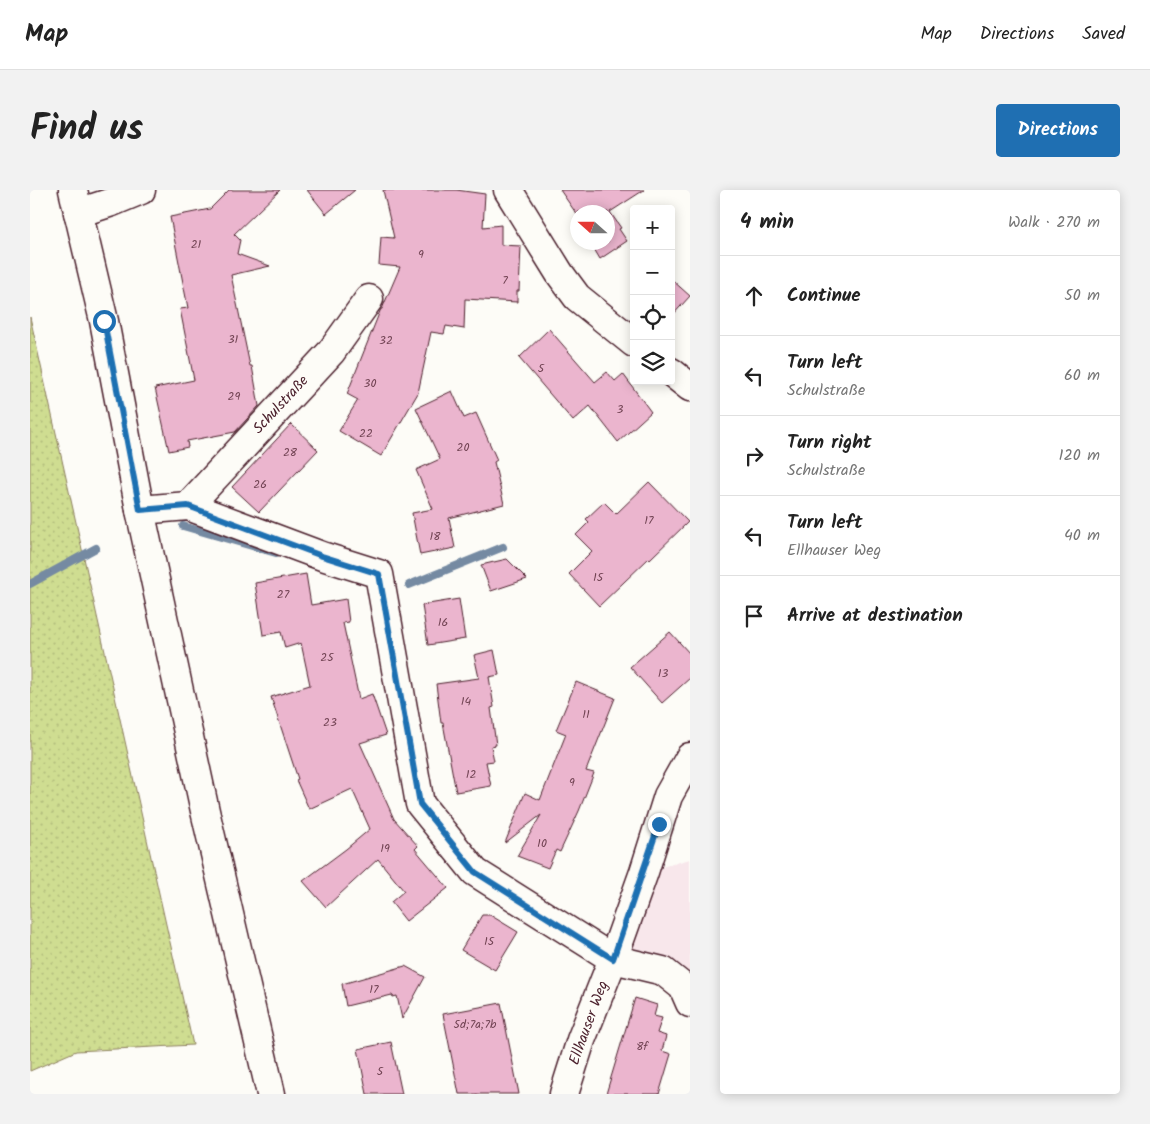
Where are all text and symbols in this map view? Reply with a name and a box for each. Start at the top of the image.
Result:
text: Map [25,15,68,54]
text: Map [920,20,952,49]
text: Directions [980,20,1054,49]
text: Saved [1082,20,1125,49]
text: Find us [30,102,143,158]
button: Directions [996,104,1120,157]
north arrow [570,205,615,250]
map controls [630,205,675,385]
button: + [630,205,675,250]
text: 4 min [740,206,794,239]
text: Walk · 270 m [1008,210,1100,235]
house number: 21 [191,235,202,254]
house number: 9 [418,245,424,264]
button: − [630,250,675,295]
house number: 7 [502,271,508,290]
text: Continue [787,281,860,311]
icon: ahead [740,282,768,310]
text: 50 m [1064,283,1100,308]
button: locate [630,295,675,340]
route start [93,310,116,333]
house number: 31 [228,330,239,349]
house number: 32 [379,331,393,350]
button: layers [630,340,675,385]
text: Turn left [787,348,862,378]
house number: 5 [538,359,546,378]
icon: left [740,362,768,390]
text: 60 m [1064,363,1100,388]
street label: Schulstraße [247,370,315,440]
house number: 30 [364,374,376,393]
text: Schulstraße [787,378,865,403]
house number: 29 [228,387,241,406]
house number: 3 [617,400,624,419]
house number: 22 [359,424,373,443]
text: Turn right [787,428,872,458]
house number: 20 [457,438,469,457]
icon: right [740,442,768,470]
house number: 28 [283,443,298,462]
text: 120 m [1059,443,1100,468]
text: Schulstraße [787,458,865,483]
house number: 26 [253,475,267,494]
text: Turn left [787,508,862,538]
house number: 17 [644,511,654,530]
icon: left [740,522,768,550]
text: 40 m [1064,523,1100,548]
house number: 18 [430,527,441,546]
text: Ellhauser Weg [787,538,881,563]
house number: 15 [593,568,605,587]
house number: 27 [277,585,290,604]
text: Arrive at destination [787,601,963,631]
icon: arrive [740,602,768,630]
house number: 16 [438,613,448,632]
house number: 25 [320,648,335,667]
house number: 13 [658,664,668,683]
house number: 14 [461,692,472,711]
house number: 11 [582,705,590,724]
house number: 23 [323,713,337,732]
house number: 12 [466,765,476,784]
house number: 9 [569,773,575,792]
route end [648,813,671,836]
house number: 10 [537,834,547,853]
house number: 19 [380,839,390,858]
house number: 15 [484,932,496,951]
street label: Ellhauser Weg [563,977,615,1069]
house number: 17 [369,980,379,999]
house number: 5d;7a;7b [454,1015,497,1034]
house number: 8f [636,1037,649,1056]
house number: 5 [377,1062,385,1081]

